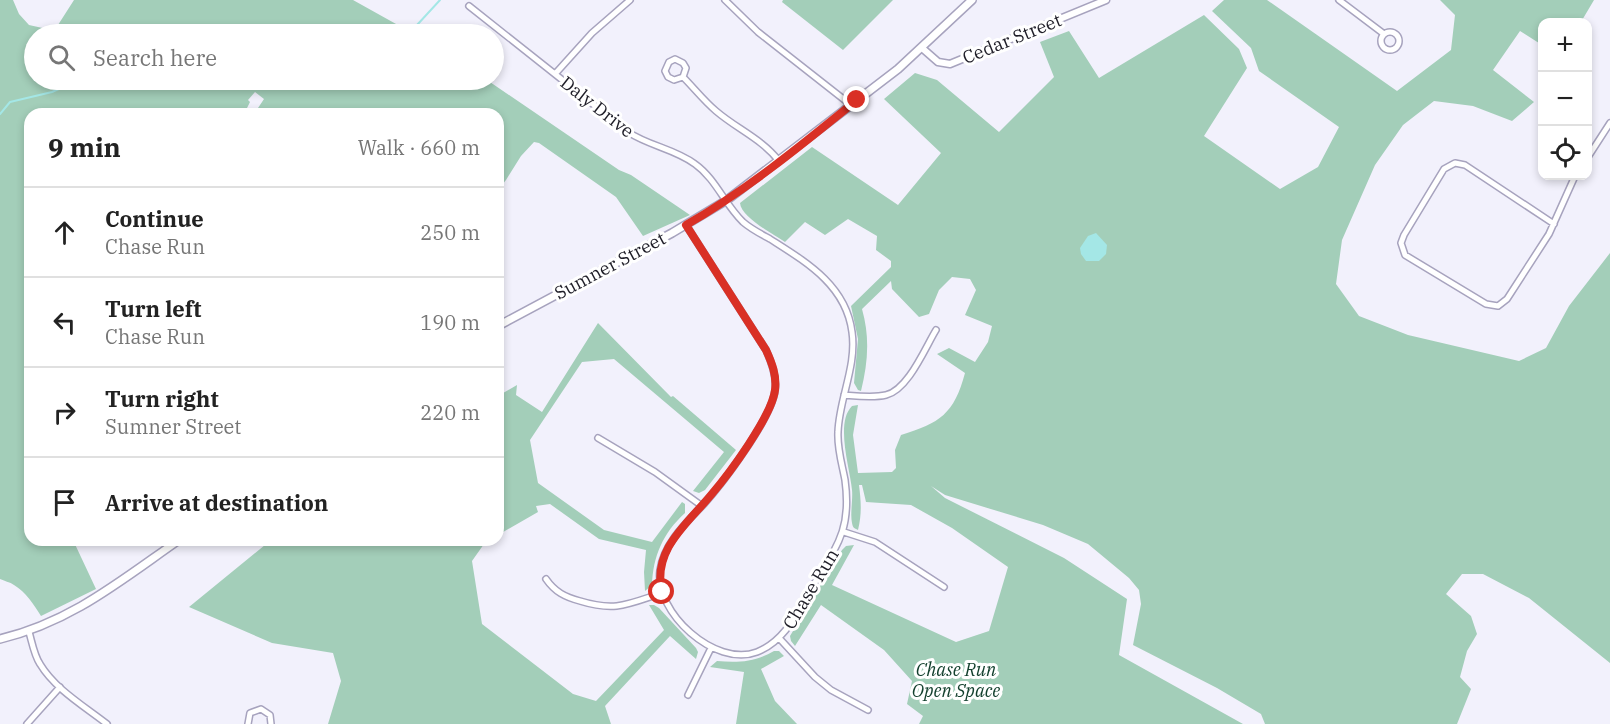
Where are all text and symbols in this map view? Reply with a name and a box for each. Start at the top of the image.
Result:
street label: Cedar Street [959,8,1065,69]
map controls [1538,18,1592,180]
button: + [1538,18,1592,72]
search box [24,24,504,90]
icon: search [45,41,78,74]
text: Search here [93,43,217,72]
street label: Daly Drive [556,71,639,142]
button: − [1538,72,1592,126]
route end [843,86,869,112]
button: locate [1538,126,1592,180]
text: 9 min [48,130,121,164]
text: Walk · 660 m [358,134,480,161]
text: Continue [105,204,204,233]
icon: ahead [48,216,81,249]
text: 250 m [420,219,480,246]
street label: Sumner Street [550,227,669,305]
text: Chase Run [105,233,205,260]
text: Turn left [105,294,201,323]
icon: left [48,306,81,339]
text: 190 m [420,309,480,336]
text: Chase Run [105,323,205,350]
text: Turn right [105,384,219,413]
icon: right [48,396,81,429]
text: 220 m [420,399,480,426]
text: Sumner Street [105,413,241,440]
icon: arrive [48,486,81,519]
text: Arrive at destination [105,488,328,517]
street label: Chase Run [778,544,844,633]
route start [648,578,674,604]
park label: Chase Run Open Space [912,658,1000,702]

